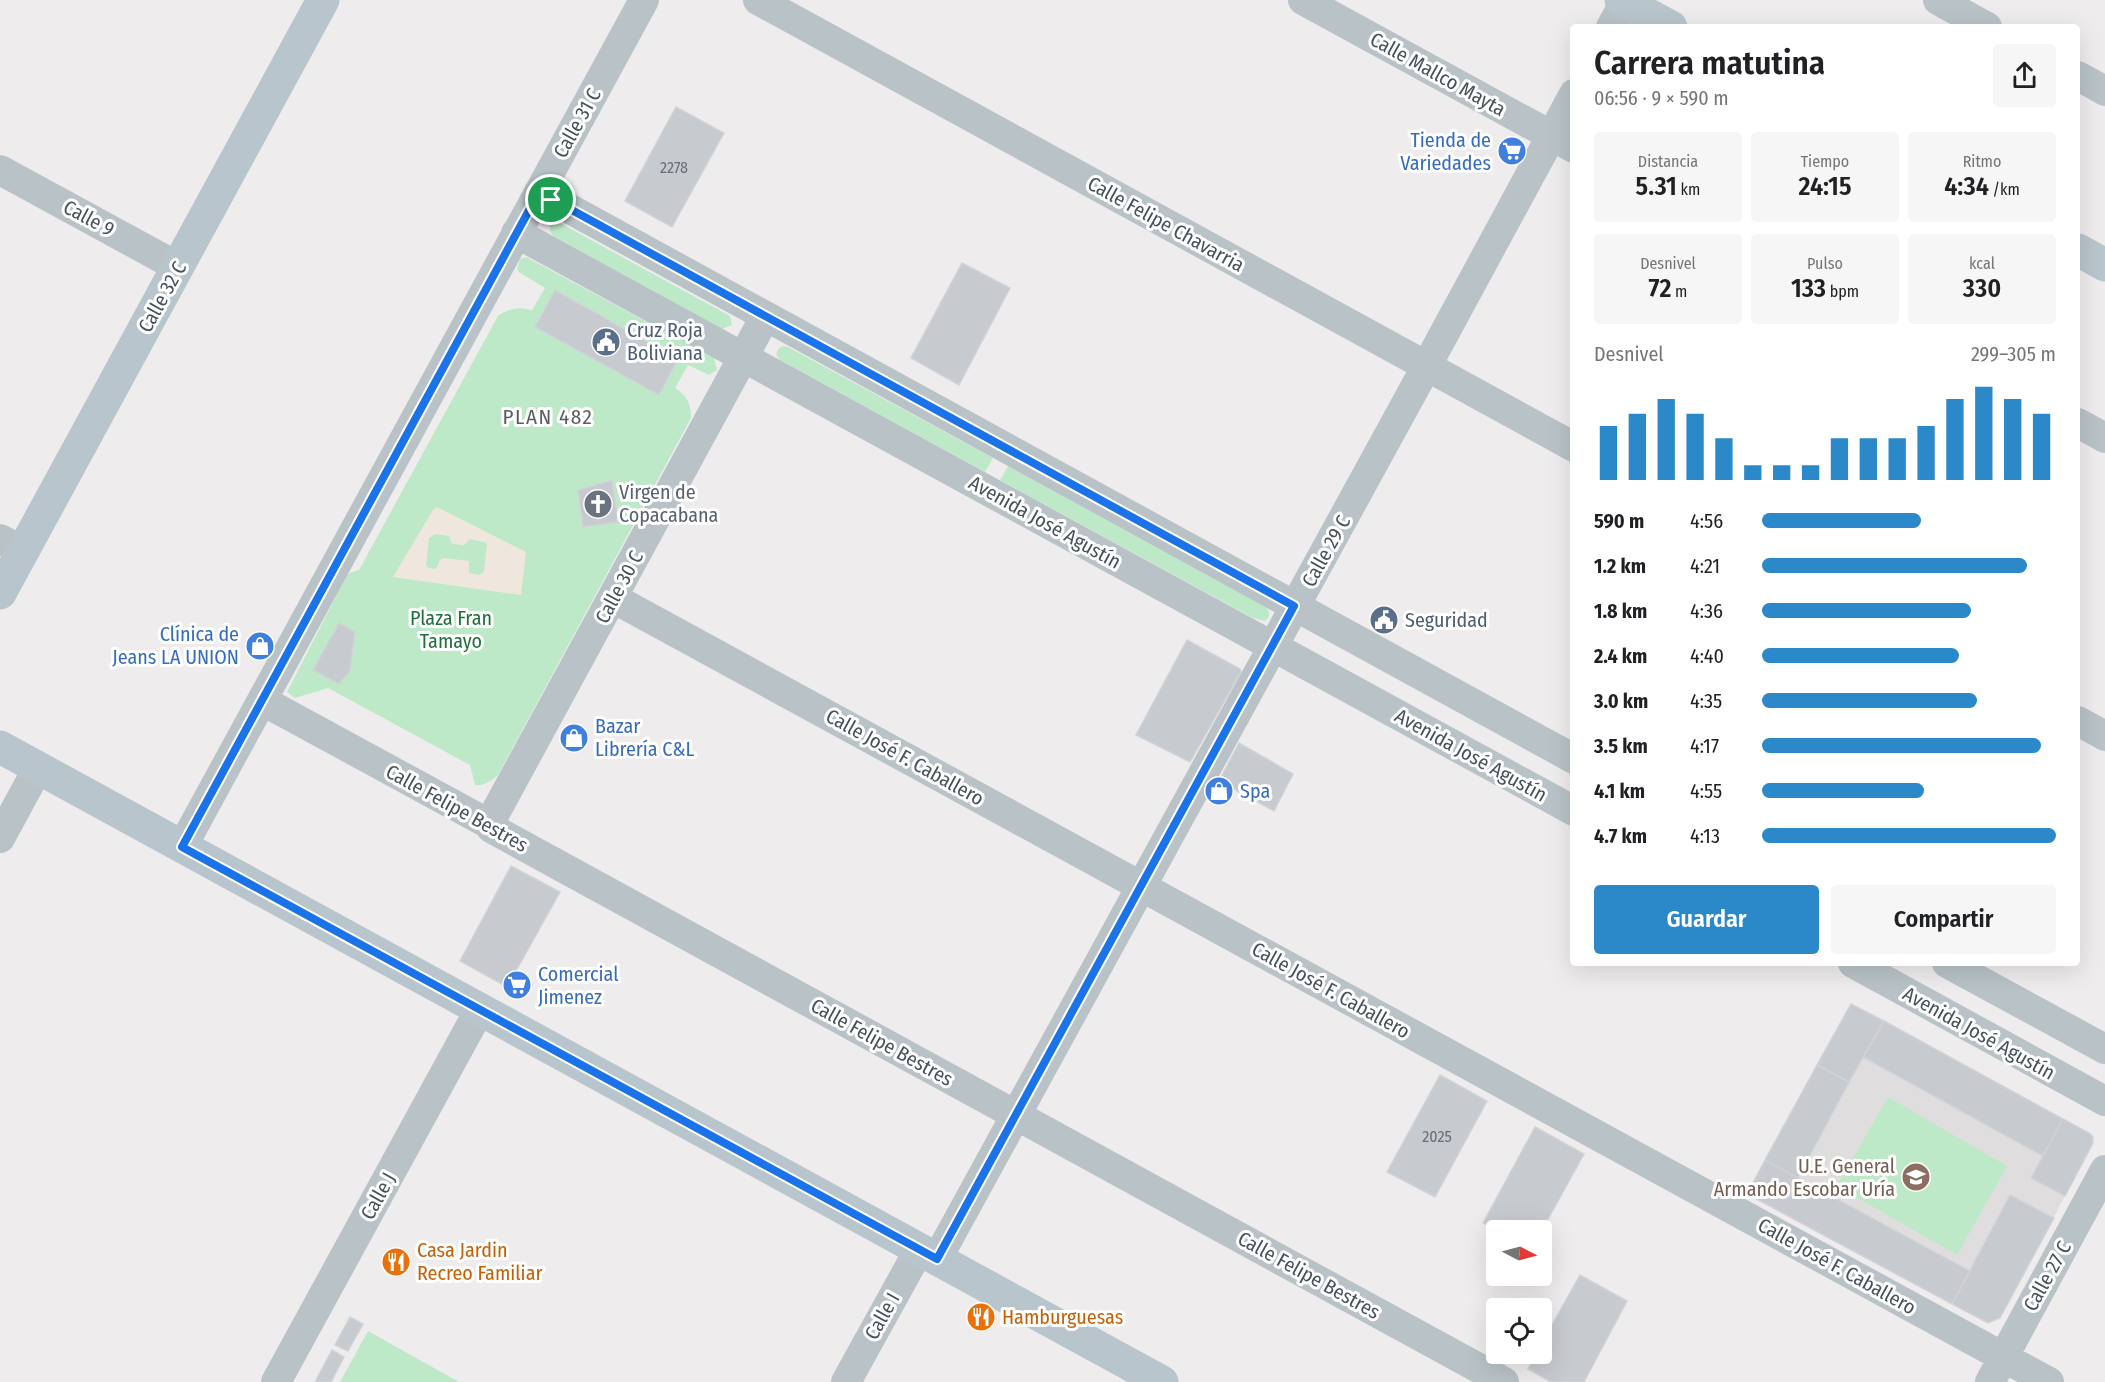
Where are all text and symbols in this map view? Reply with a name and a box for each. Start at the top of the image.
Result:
street label: Calle Mallco Mayta [1366,27,1510,121]
text: Carrera matutina [1594,43,1825,83]
button: share [1993,44,2056,107]
street label: Calle 31 C [548,84,606,162]
text: 06:56 · 9 × 590 m [1594,86,1729,110]
place label: Tienda de Variedades [1400,128,1491,175]
supermarket icon: Tienda de Variedades [1496,135,1528,167]
text: Distancia [1638,152,1698,171]
text: Tiempo [1801,152,1849,171]
text: Ritmo [1963,152,2001,171]
house number: 2278 [660,158,688,177]
street label: Calle Felipe Chavarria [1084,171,1248,277]
text: 5.31 [1636,171,1677,202]
text: 24:15 [1799,171,1851,202]
text: 4:34 [1944,171,1989,202]
pin [525,174,576,225]
text: km [1677,180,1700,199]
text: /km [1989,180,2020,199]
icon: arrive [534,183,567,216]
street label: Calle 9 [59,195,119,241]
text: Desnivel [1640,254,1696,273]
text: Pulso [1807,254,1843,273]
text: kcal [1969,254,1995,273]
street label: Calle 32 C [133,257,191,337]
text: 72 [1649,273,1671,304]
text: 133 [1791,273,1826,304]
text: 330 [1963,273,2001,304]
text: m [1671,282,1687,301]
text: bpm [1826,282,1859,301]
place label: Cruz Roja Boliviana [627,318,703,365]
public building icon: Cruz Roja Boliviana [590,326,622,358]
text: Desnivel [1594,342,1664,366]
text: 299–305 m [1971,342,2056,366]
district label: PLAN 482 [503,404,593,430]
street label: Avenida José Agustín [965,470,1125,574]
place label: Virgen de Copacabana [619,480,718,527]
church icon: Virgen de Copacabana [582,488,614,520]
text: 590 m [1594,509,1644,533]
text: 4:56 [1690,509,1723,533]
street label: Calle 29 C [1297,511,1355,591]
street label: Calle 30 C [590,547,648,627]
text: 1.2 km [1594,554,1646,578]
text: 4:21 [1690,554,1720,578]
text: 1.8 km [1594,599,1647,623]
text: 4:36 [1690,599,1723,623]
public building icon: Seguridad [1368,604,1400,636]
park label: Plaza Fran Tamayo [410,606,492,653]
place label: Seguridad [1405,608,1488,632]
place label: Clínica de Jeans LA UNION [112,622,239,669]
shop icon: Clínica de Jeans LA UNION [244,630,276,662]
text: 2.4 km [1594,644,1647,668]
text: 4:40 [1690,644,1724,668]
text: 3.0 km [1594,689,1648,713]
text: 4:35 [1690,689,1722,713]
street label: Avenida José Agustín [1391,703,1551,807]
street label: Calle José F. Caballero [822,704,988,810]
place label: Bazar Librería C&L [595,714,695,761]
shop icon: Bazar Librería C&L [558,722,590,754]
text: 3.5 km [1594,734,1648,758]
text: 4:17 [1690,734,1719,758]
street label: Calle Felipe Bestres [382,759,532,857]
shop icon: Spa [1203,775,1235,807]
place label: Spa [1240,779,1270,803]
text: 4.1 km [1594,779,1645,803]
text: 4:55 [1690,779,1722,803]
text: 4.7 km [1594,824,1647,848]
text: 4:13 [1690,824,1720,848]
button: Guardar [1594,885,1819,954]
button: Compartir [1831,885,2056,954]
street label: Calle José F. Caballero [1248,937,1414,1043]
place label: Comercial Jimenez [538,962,618,1009]
supermarket icon: Comercial Jimenez [501,969,533,1001]
street label: Avenida José Agustín [1899,981,2059,1085]
street label: Calle Felipe Bestres [807,993,957,1091]
house number: 2025 [1422,1127,1452,1146]
place label: U.E. General Armando Escobar Uría [1714,1154,1895,1201]
school or university icon: U.E. General Armando Escobar Uría [1900,1161,1932,1193]
street label: Calle J [355,1168,401,1224]
street label: Calle José F. Caballero [1754,1213,1920,1319]
north arrow [1486,1220,1552,1286]
map controls [1486,1220,1552,1364]
street label: Calle Felipe Bestres [1234,1226,1384,1324]
street label: Calle 27 C [2018,1237,2076,1315]
place label: Casa Jardin Recreo Familiar [417,1238,542,1285]
restaurant icon: Casa Jardin Recreo Familiar [380,1246,412,1278]
street label: Calle I [859,1288,905,1344]
button: locate [1486,1298,1552,1364]
restaurant icon: Hamburguesas [965,1301,997,1333]
place label: Hamburguesas [1002,1305,1123,1329]

